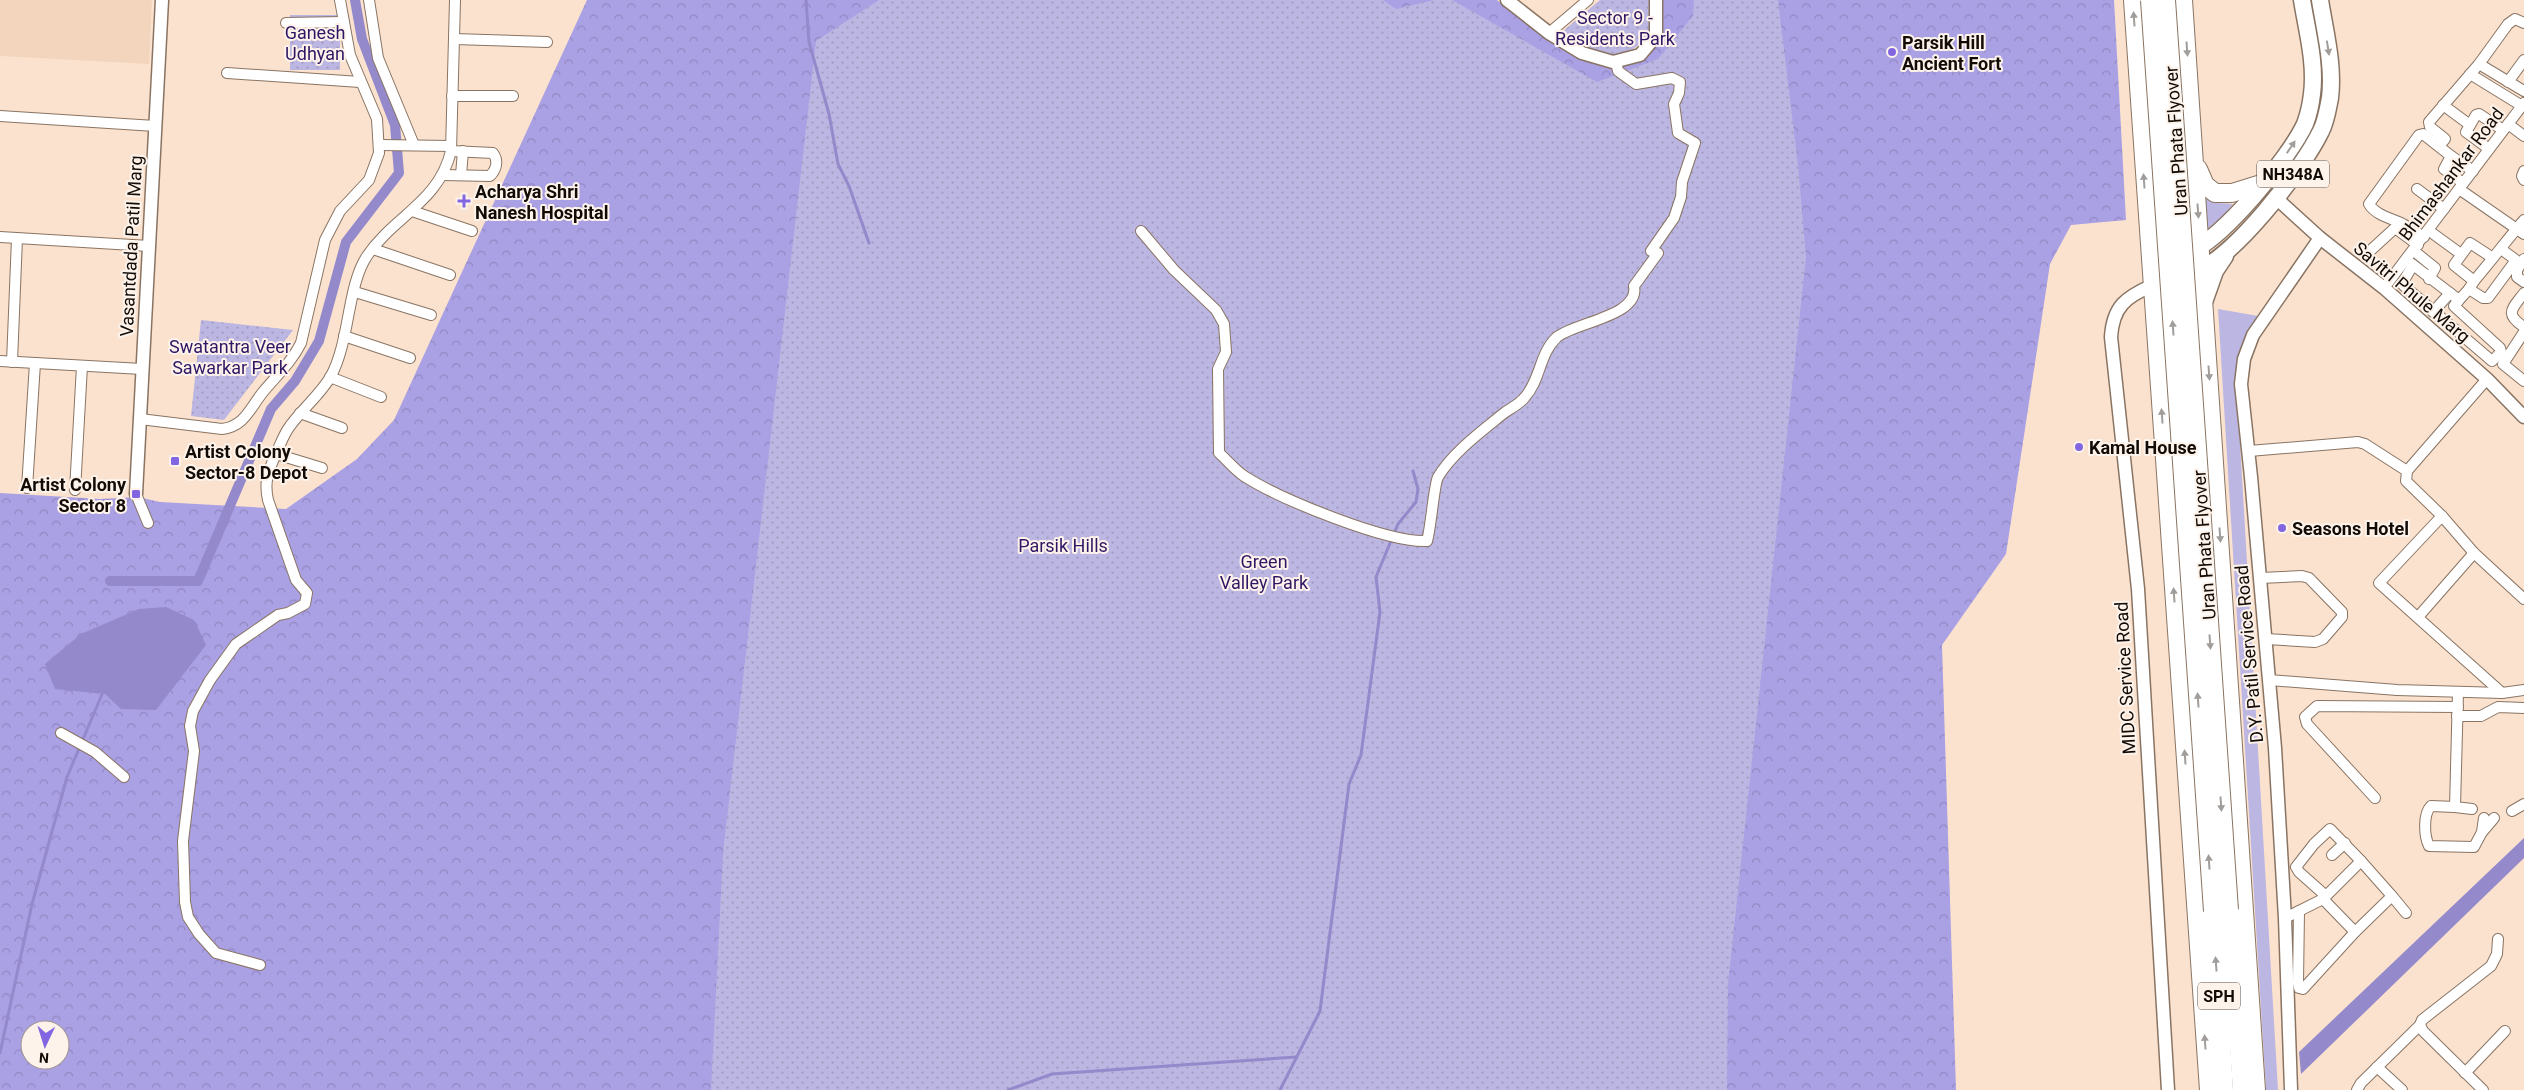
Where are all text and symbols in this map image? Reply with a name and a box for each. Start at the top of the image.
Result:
park label: Sector 9 - Residents Park [1555,7,1676,49]
one-way arrow [2129,10,2137,26]
park label: Ganesh Udhyan [285,22,345,64]
place label: Parsik Hill Ancient Fort [1902,32,2001,74]
one-way arrow [2324,40,2332,56]
one-way arrow [2183,41,2191,57]
marker: Parsik Hill Ancient Fort [1886,46,1898,58]
street label: Uran Phata Flyover [2160,65,2192,217]
street label: Bhimashankar Road [2394,103,2508,245]
one-way arrow [2287,140,2296,153]
street label: Vasantdada Patil Marg [116,155,146,337]
road number: NH348A [2257,160,2329,188]
one-way arrow [2140,173,2148,189]
place label: Acharya Shri Nanesh Hospital [475,181,608,223]
marker: Acharya Shri Nanesh Hospital [457,194,471,208]
one-way arrow [2194,203,2202,219]
street label: Savitri Phule Marg [2350,237,2474,347]
one-way arrow [2168,320,2176,336]
park label: Swatantra Veer Sawarkar Park [169,336,291,378]
one-way arrow [2205,365,2213,381]
one-way arrow [2158,407,2166,423]
place label: Kamal House [2089,437,2197,458]
place label: Artist Colony Sector-8 Depot [185,441,307,483]
marker: Kamal House [2073,441,2085,453]
marker: Artist Colony Sector-8 Depot [169,455,181,467]
street label: Uran Phata Flyover [2188,469,2220,621]
place label: Artist Colony Sector 8 [20,474,127,516]
marker: Artist Colony Sector 8 [130,488,142,500]
place label: Seasons Hotel [2292,518,2409,539]
marker: Seasons Hotel [2276,522,2288,534]
one-way arrow [2216,527,2224,543]
park label: Parsik Hills [1018,535,1108,556]
park label: Green Valley Park [1220,551,1309,593]
street label: D.Y. Patil Service Road [2231,564,2267,744]
one-way arrow [2170,587,2178,603]
street label: MIDC Service Road [2111,601,2139,755]
one-way arrow [2207,635,2215,651]
one-way arrow [2194,691,2202,707]
one-way arrow [2181,749,2189,765]
one-way arrow [2218,797,2226,813]
one-way arrow [2205,854,2213,870]
one-way arrow [2212,955,2220,971]
road number: SPH [2198,982,2240,1009]
north arrow [20,1020,70,1070]
one-way arrow [2200,1033,2208,1049]
text: N [39,1050,50,1066]

